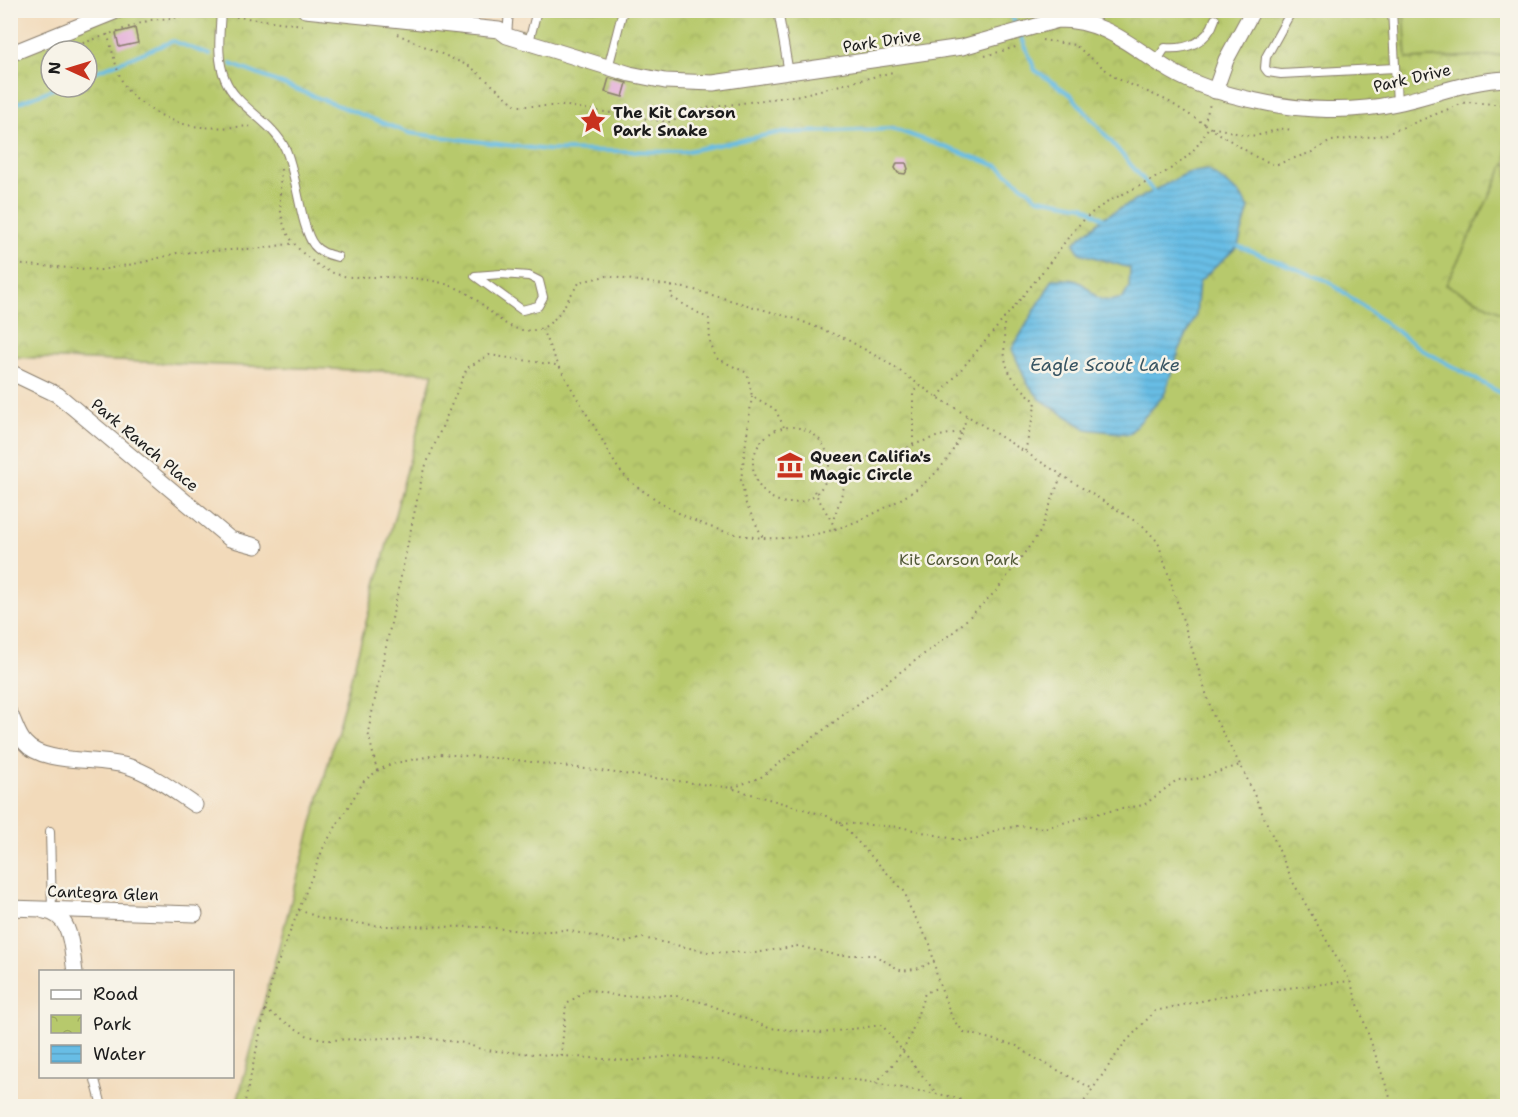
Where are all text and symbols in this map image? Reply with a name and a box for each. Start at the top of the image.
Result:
street label: Park Drive [841,24,923,58]
north arrow [39,39,99,99]
street label: Park Drive [1371,59,1453,97]
text: N [44,61,65,75]
place label: The Kit Carson Park Snake [613,102,736,141]
place icon: The Kit Carson Park Snake [578,106,608,136]
water label: Eagle Scout Lake [1030,353,1180,377]
street label: Park Ranch Place [87,394,203,496]
place label: Queen Califia's Magic Circle [810,446,931,485]
museum icon: Queen Califia's Magic Circle [775,450,805,480]
park label: Kit Carson Park [899,549,1019,570]
street label: Cantegra Glen [47,881,159,905]
legend [39,970,234,1078]
text: Road [93,982,138,1006]
text: Park [93,1012,132,1036]
text: Water [93,1042,146,1066]

